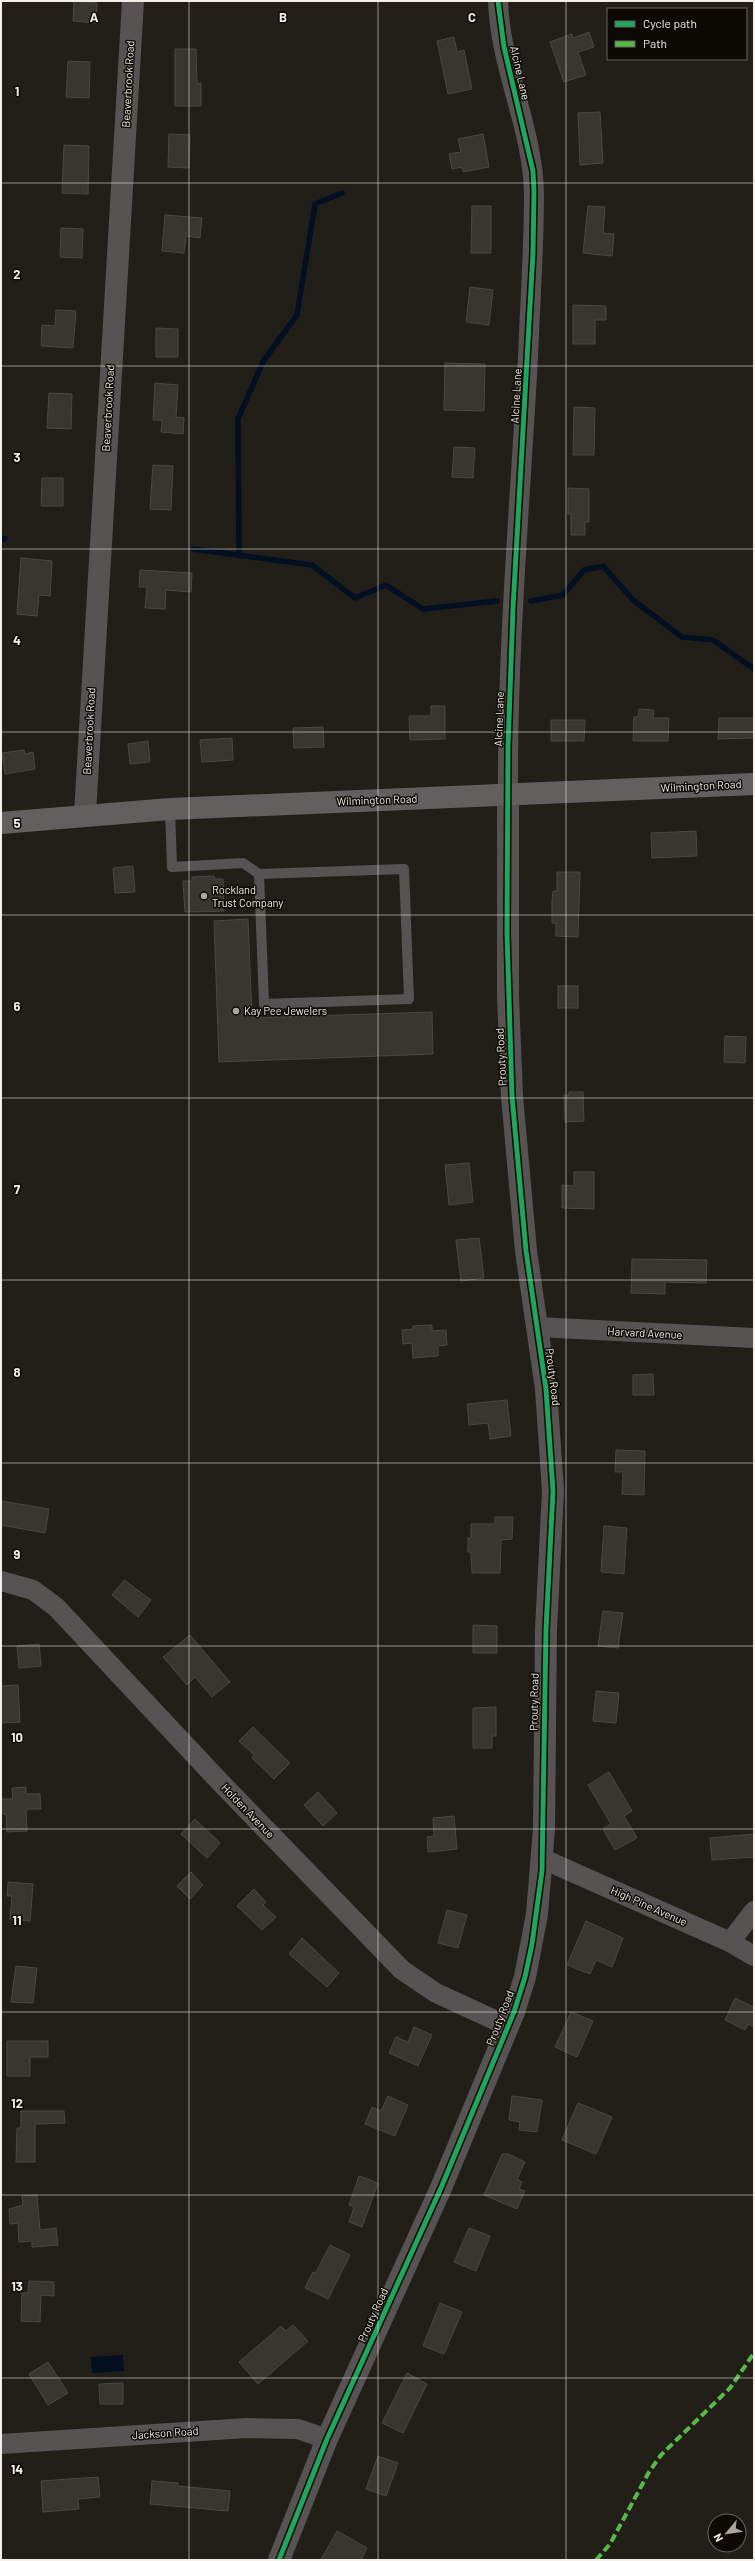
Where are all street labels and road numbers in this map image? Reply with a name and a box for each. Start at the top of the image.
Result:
street label: Beaverbrook Road [119,40,136,128]
street label: Alcine Lane [508,45,533,101]
street label: Beaverbrook Road [99,364,116,452]
street label: Alcine Lane [508,368,523,424]
street label: Beaverbrook Road [80,687,97,775]
street label: Alcine Lane [491,691,506,747]
street label: Wilmington Road [660,777,742,794]
street label: Wilmington Road [336,792,418,807]
street label: Prouty Road [492,1028,509,1086]
street label: Harvard Avenue [607,1324,683,1341]
street label: Prouty Road [544,1347,563,1406]
street label: Prouty Road [526,1673,541,1731]
street label: Holden Avenue [219,1781,278,1841]
street label: High Pine Avenue [609,1883,690,1928]
street label: Prouty Road [483,1988,516,2047]
street label: Prouty Road [355,2286,390,2344]
street label: Jackson Road [131,2424,199,2441]

